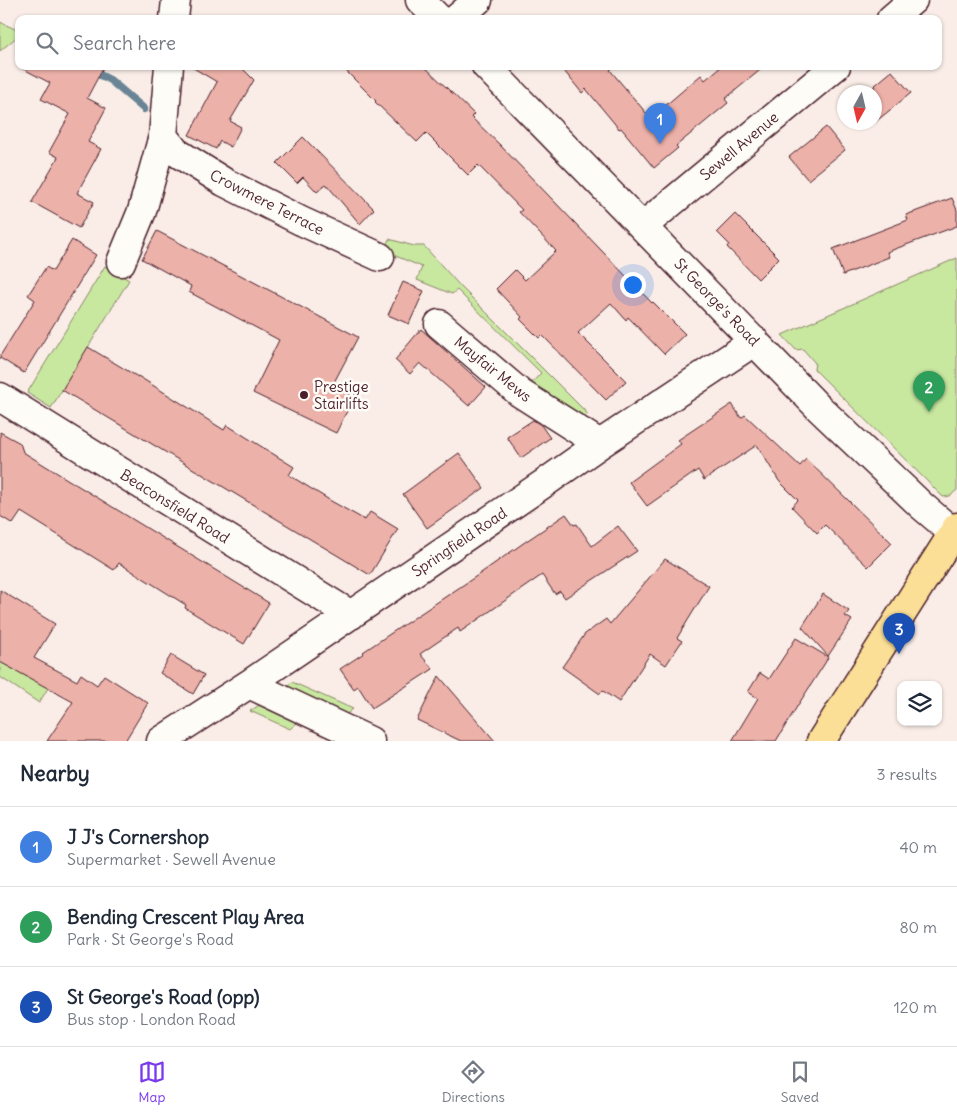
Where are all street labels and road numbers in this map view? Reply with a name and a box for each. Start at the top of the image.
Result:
street label: Sewell Avenue [696,108,782,184]
street label: Crowmere Terrace [207,165,327,239]
street label: St George's Road [670,254,764,350]
street label: Mayfair Mews [450,332,536,406]
street label: Beaconsfield Road [117,465,233,547]
street label: Springfield Road [408,503,510,581]

